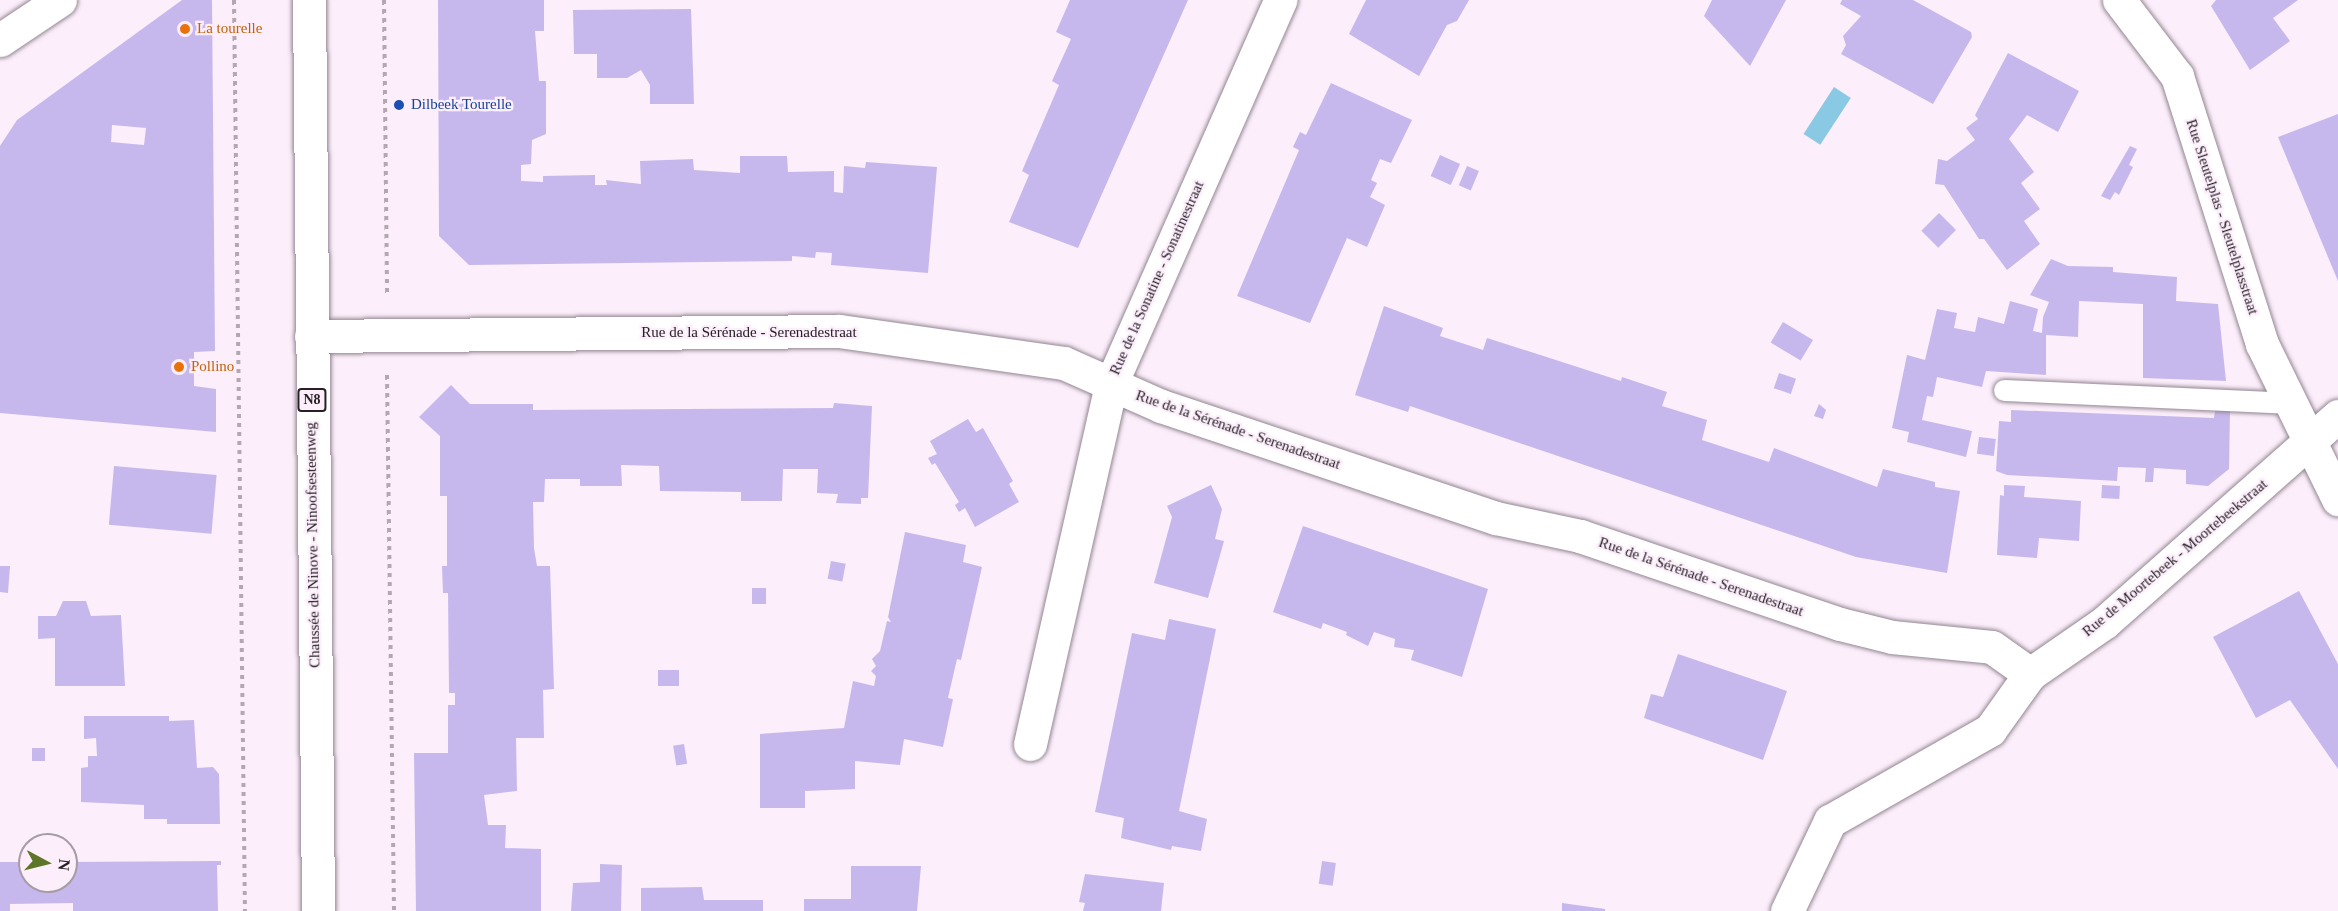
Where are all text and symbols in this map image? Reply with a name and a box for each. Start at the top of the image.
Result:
place label: La tourelle [197,20,262,38]
marker: La tourelle [178,22,192,36]
place label: Dilbeek Tourelle [411,96,512,114]
marker: Dilbeek Tourelle [392,98,406,112]
street label: Rue Sleutelplas - Sleutelplasstraat [2182,117,2262,317]
street label: Rue de la Sonatine - Sonatinestraat [1106,178,1208,378]
street label: Rue de la Sérénade - Serenadestraat [641,324,857,342]
place label: Pollino [191,358,234,376]
marker: Pollino [172,360,186,374]
street label: Rue de la Sérénade - Serenadestraat [1133,386,1343,474]
road number: N8 [297,389,327,411]
street label: Chaussée de Ninove - Ninoofsesteenweg [302,422,324,668]
street label: Rue de Moortebeek - Moortebeekstraat [2079,475,2271,641]
street label: Rue de la Sérénade - Serenadestraat [1596,533,1806,621]
north arrow [18,833,78,893]
text: N [55,858,74,872]

